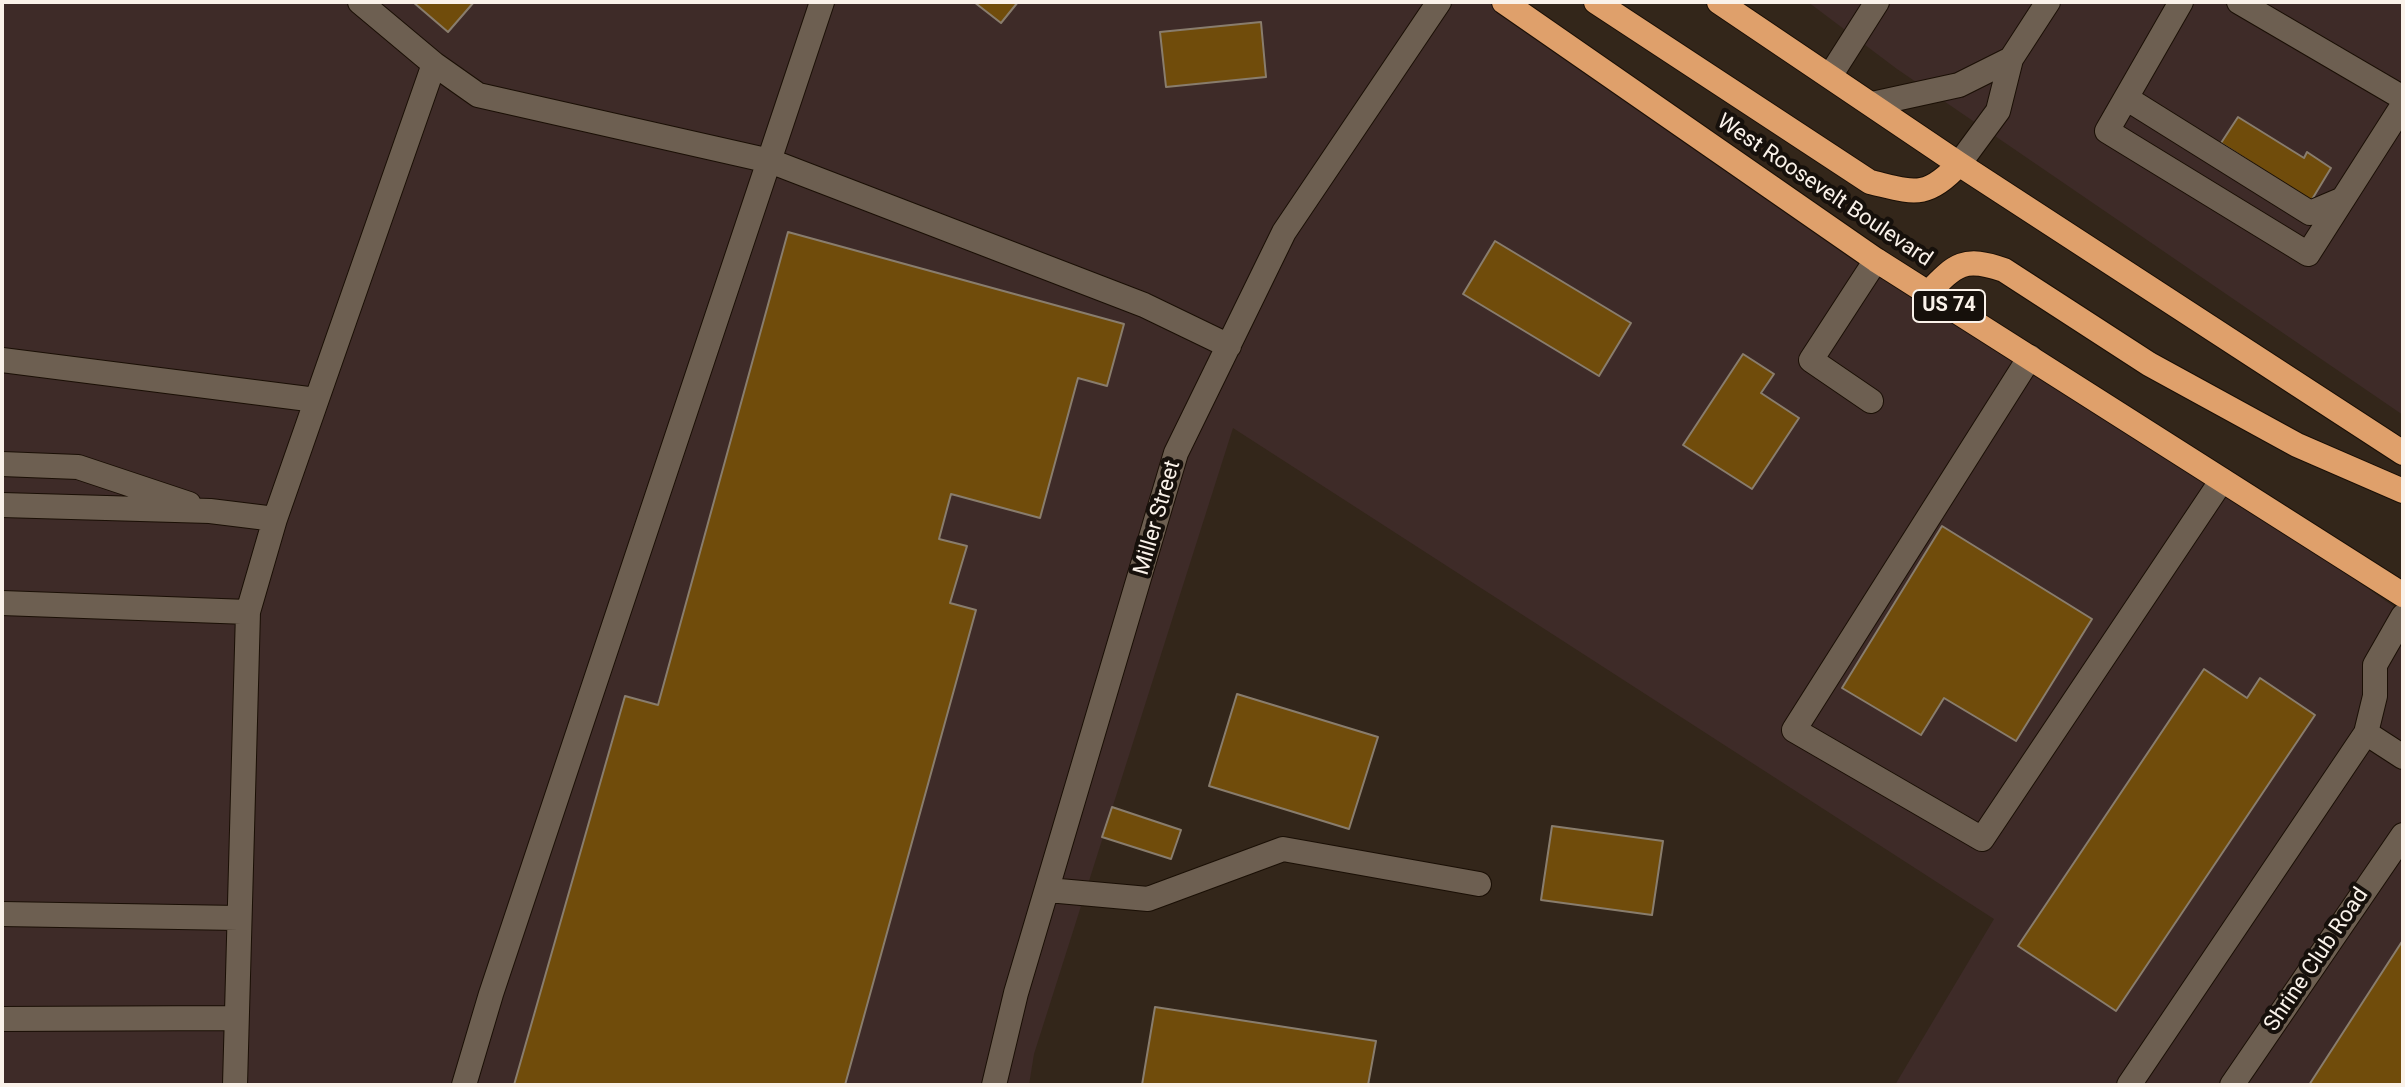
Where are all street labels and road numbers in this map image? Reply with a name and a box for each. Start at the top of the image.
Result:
street label: West Roosevelt Boulevard [1711,109,1937,273]
road number: US 74 [1913,290,1985,322]
street label: Miller Street [1129,458,1187,578]
street label: Shrine Club Road [2259,883,2375,1037]

